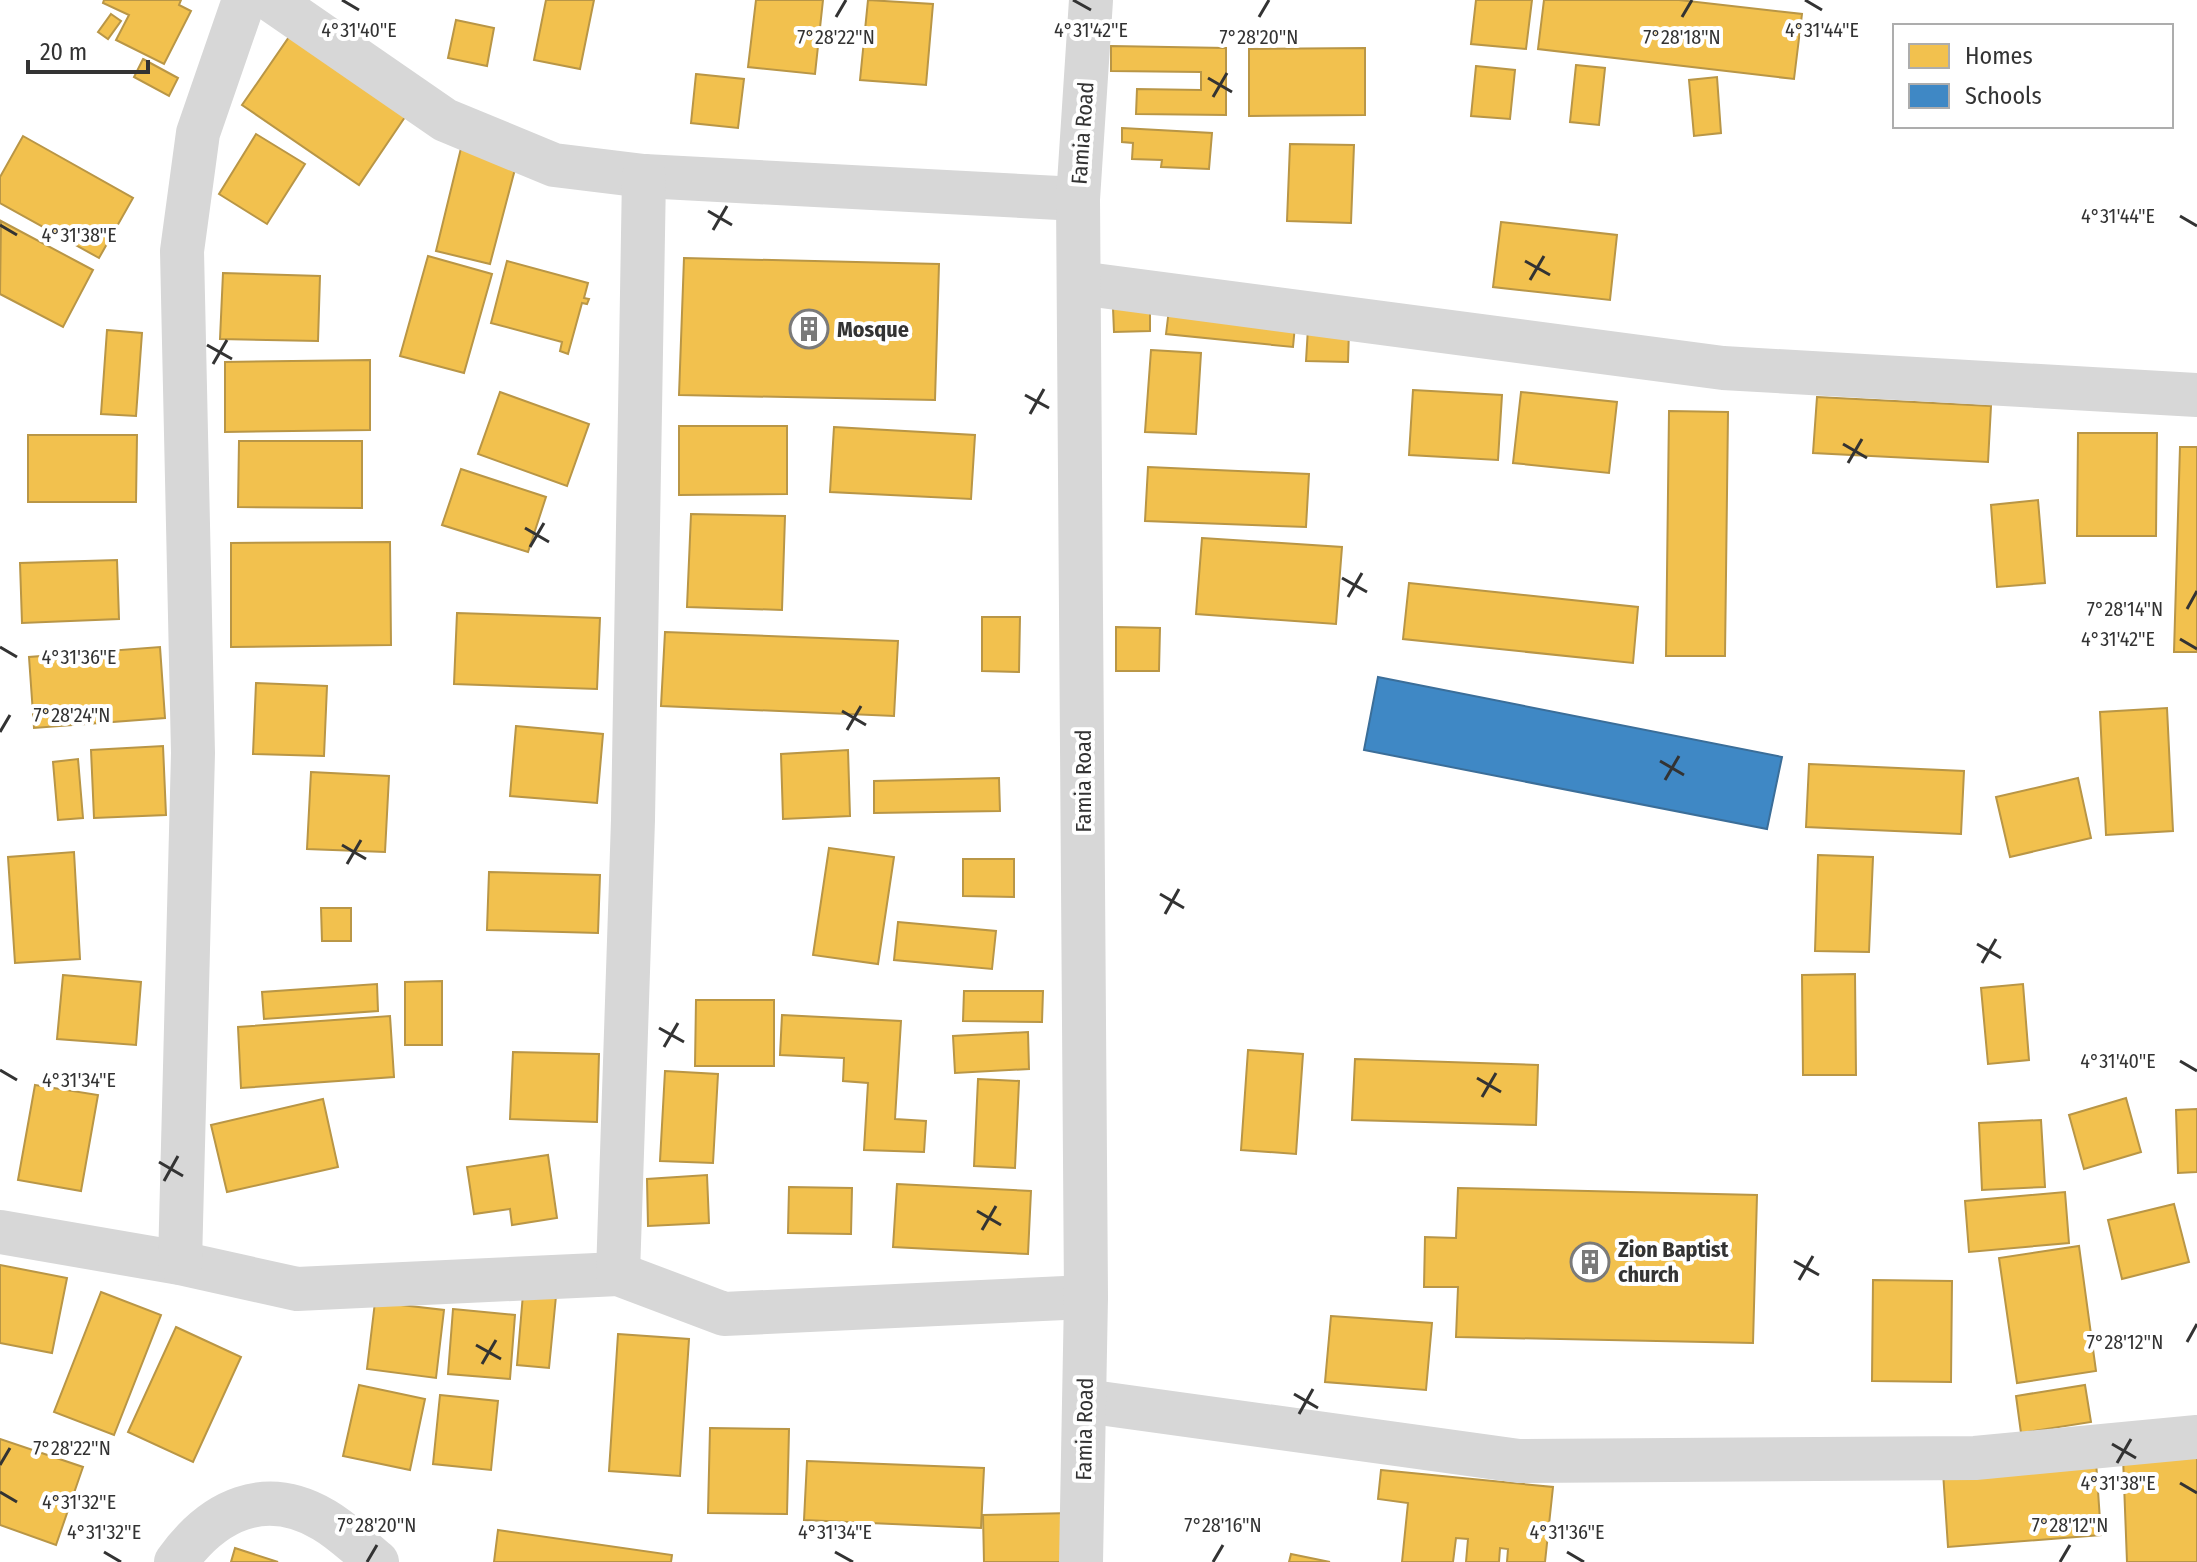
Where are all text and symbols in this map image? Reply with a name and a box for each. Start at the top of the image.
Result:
text: 4°31'40"E [321,18,397,42]
text: 4°31'42"E [1054,18,1128,42]
text: 4°31'44"E [1785,18,1859,42]
scale bar [28,24,148,74]
legend [1893,24,2173,128]
text: 7°28'22"N [797,25,875,49]
text: 7°28'20"N [1220,25,1298,49]
text: 7°28'18"N [1643,25,1721,49]
text: 20 m [40,38,87,66]
text: Homes [1965,42,2033,70]
street label: Famia Road [1065,81,1100,185]
text: Schools [1965,82,2042,110]
text: 4°31'44"E [2081,204,2155,228]
text: 4°31'38"E [41,223,117,247]
building icon: Mosque [788,308,830,350]
place label: Mosque [837,316,909,343]
text: 7°28'14"N [2087,597,2163,621]
text: 4°31'42"E [2081,627,2155,651]
text: 4°31'36"E [42,645,116,669]
text: 7°28'24"N [33,703,111,727]
street label: Famia Road [1070,729,1097,833]
text: 4°31'40"E [2080,1049,2156,1073]
text: 4°31'34"E [42,1068,116,1092]
place label: Zion Baptist church [1618,1236,1729,1288]
building icon: Zion Baptist church [1569,1241,1611,1283]
text: 7°28'12"N [2087,1330,2163,1354]
street label: Famia Road [1070,1377,1099,1481]
text: 7°28'22"N [33,1436,111,1460]
text: 4°31'38"E [2080,1471,2156,1495]
text: 4°31'32"E [42,1490,116,1514]
text: 7°28'20"N [338,1513,416,1537]
text: 7°28'16"N [1184,1513,1262,1537]
text: 7°28'12"N [2032,1513,2108,1537]
text: 4°31'32"E [67,1520,141,1544]
text: 4°31'34"E [798,1520,872,1544]
text: 4°31'36"E [1530,1520,1604,1544]

